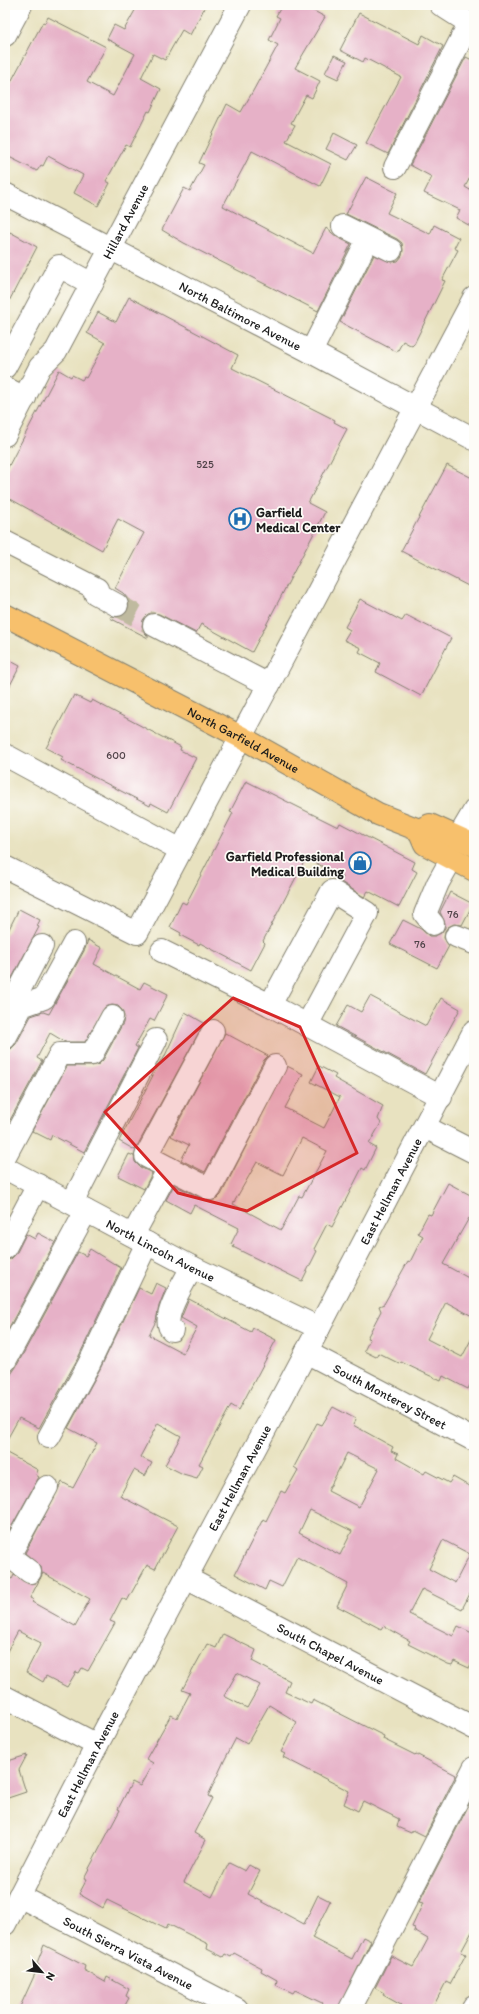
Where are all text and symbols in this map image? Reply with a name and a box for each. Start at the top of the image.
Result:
street label: Hillard Avenue [99,181,151,262]
street label: North Baltimore Avenue [177,278,304,354]
house number: 525 [196,458,214,471]
place label: Garfield Medical Center [256,505,341,535]
hospital icon: Garfield Medical Center [227,506,253,532]
street label: North Garfield Avenue [185,704,302,776]
house number: 600 [106,749,126,762]
place label: Garfield Professional Medical Building [226,849,344,880]
shop icon: Garfield Professional Medical Building [347,850,373,876]
house number: 76 [447,908,459,921]
house number: 76 [414,938,426,951]
street label: East Hellman Avenue [357,1135,425,1247]
street label: North Lincoln Avenue [104,1216,217,1285]
street label: South Monterey Street [331,1361,449,1432]
street label: East Hellman Avenue [205,1422,274,1534]
street label: South Chapel Avenue [274,1620,386,1688]
street label: East Hellman Avenue [54,1708,122,1820]
street label: South Sierra Vista Avenue [61,1913,195,1993]
north arrow [22,1952,62,1992]
text: N [43,1970,58,1983]

